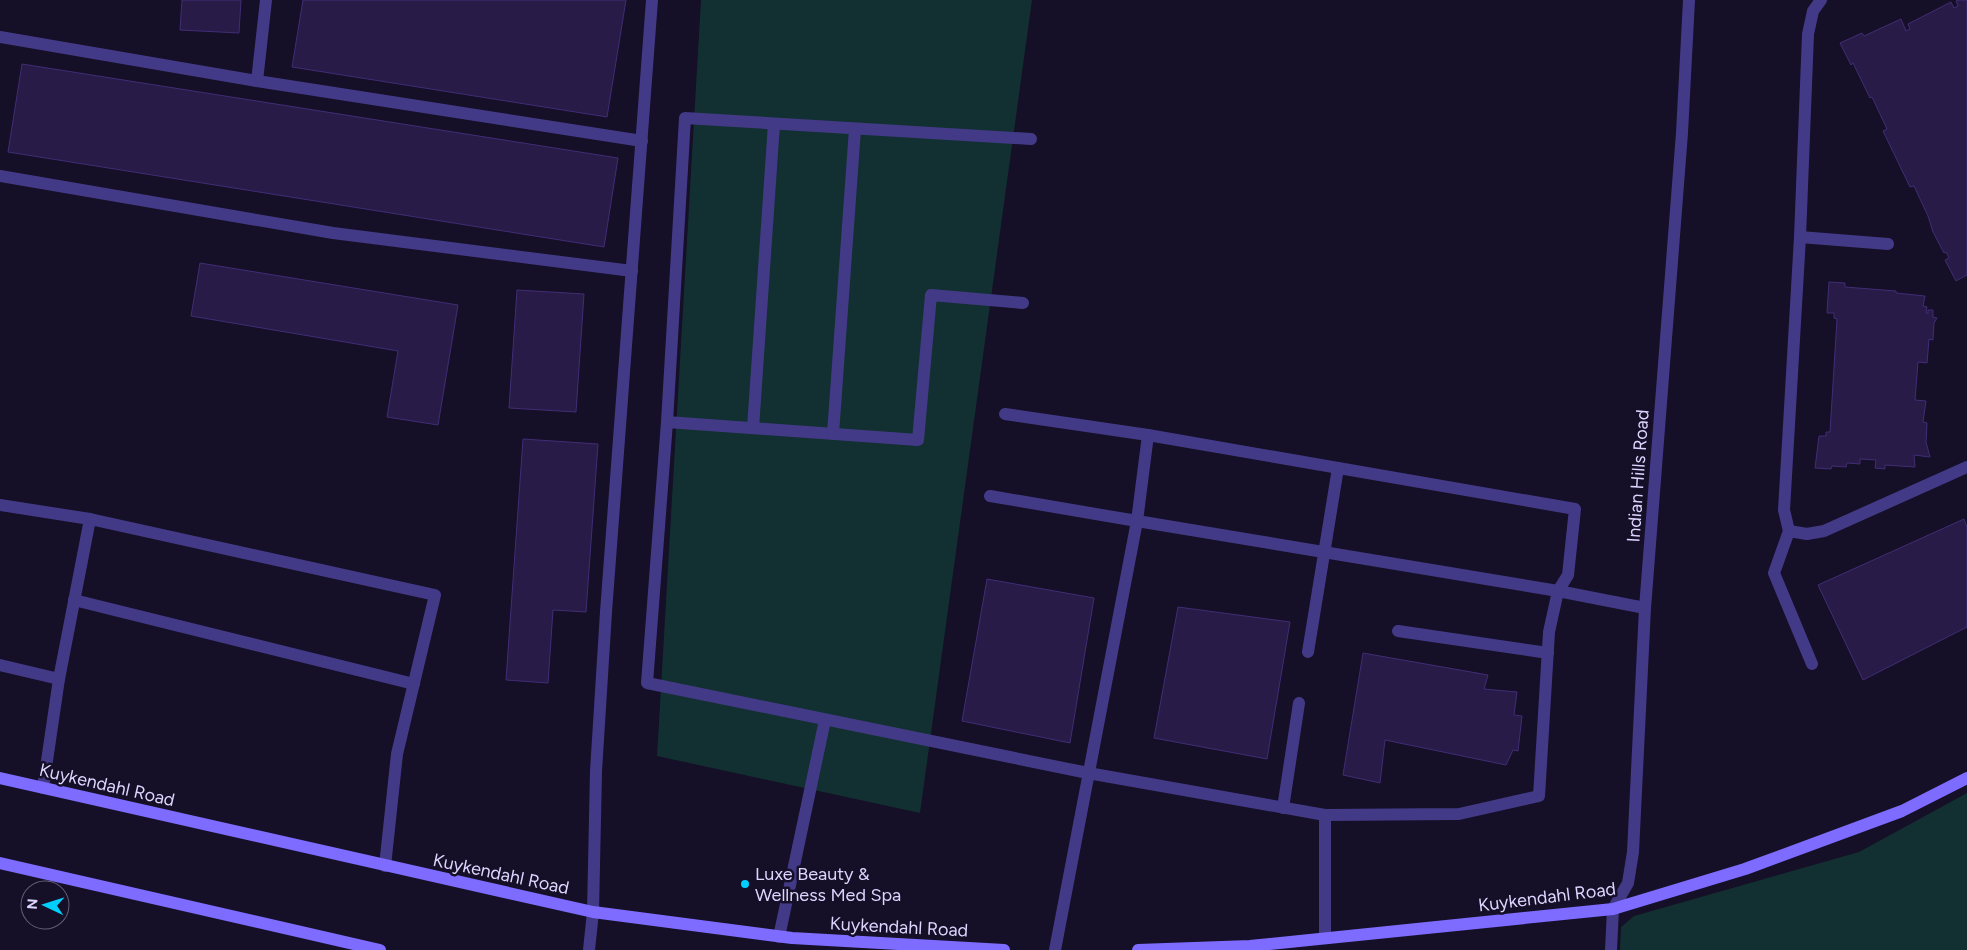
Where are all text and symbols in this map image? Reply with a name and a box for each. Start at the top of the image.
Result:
street label: Indian Hills Road [1622,409,1654,543]
street label: Kuykendahl Road [37,759,177,811]
street label: Kuykendahl Road [431,849,571,899]
place label: Luxe Beauty & Wellness Med Spa [755,863,901,906]
marker: Luxe Beauty & Wellness Med Spa [739,878,751,890]
street label: Kuykendahl Road [1477,878,1617,916]
north arrow [20,880,70,930]
text: N [24,898,41,910]
street label: Kuykendahl Road [829,912,969,942]

